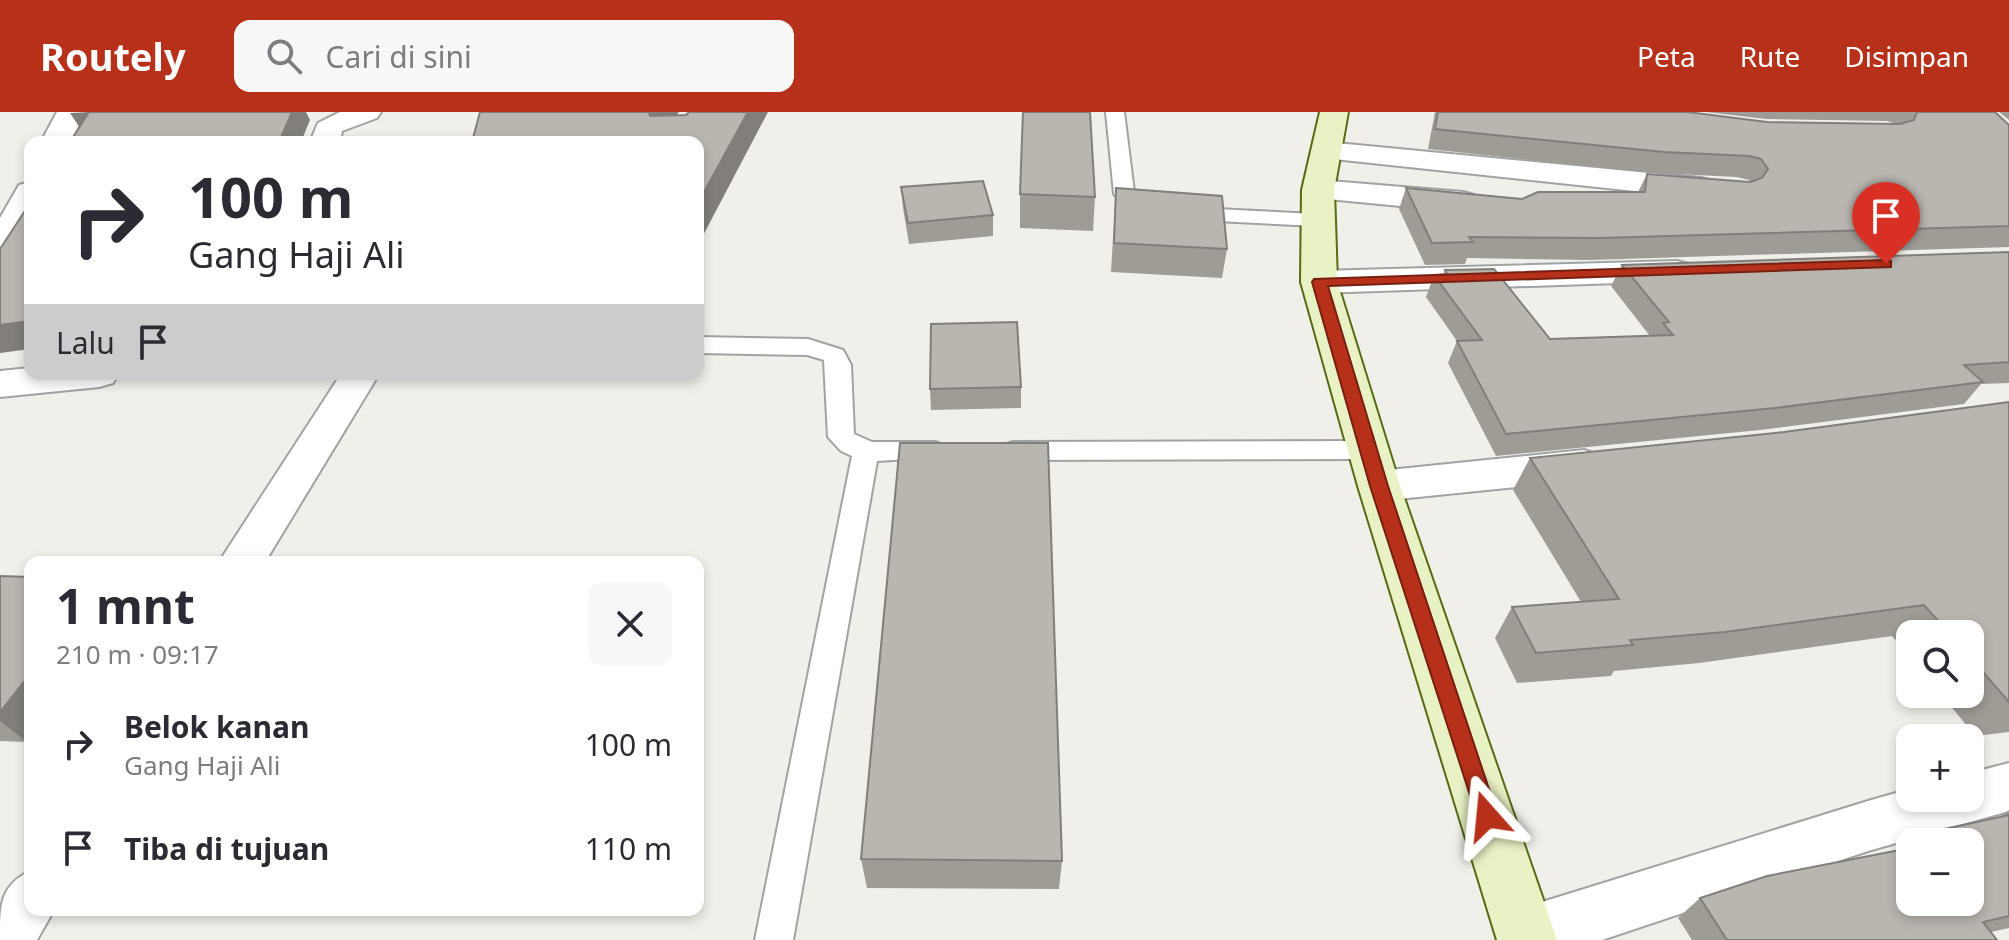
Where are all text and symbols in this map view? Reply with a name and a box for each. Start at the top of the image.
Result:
search box [234,20,794,92]
text: Routely [40,30,186,82]
icon: search [262,34,306,78]
text: Cari di sini [326,36,472,77]
text: Peta [1637,37,1696,75]
text: Rute [1740,37,1800,75]
text: Disimpan [1844,37,1969,75]
text: 100 m [188,158,353,234]
icon: right [56,168,160,272]
pin [1852,182,1920,264]
icon: arrive [1864,194,1908,238]
text: Gang Haji Ali [188,230,405,279]
icon: arrive [131,320,175,364]
text: Lalu [56,322,115,363]
text: 1 mnt [56,573,195,638]
button: close [588,582,672,666]
map controls [1896,620,1984,916]
button: search [1896,620,1984,708]
text: 210 m · 09:17 [56,636,219,672]
text: Belok kanan [124,706,310,747]
icon: right [56,722,100,766]
text: 100 m [585,724,672,765]
button: + [1896,724,1984,812]
text: Gang Haji Ali [124,747,280,783]
position arrow [1445,774,1529,858]
icon: arrive [56,826,100,870]
text: Tiba di tujuan [124,828,329,869]
text: 110 m [585,828,672,869]
button: − [1896,828,1984,916]

